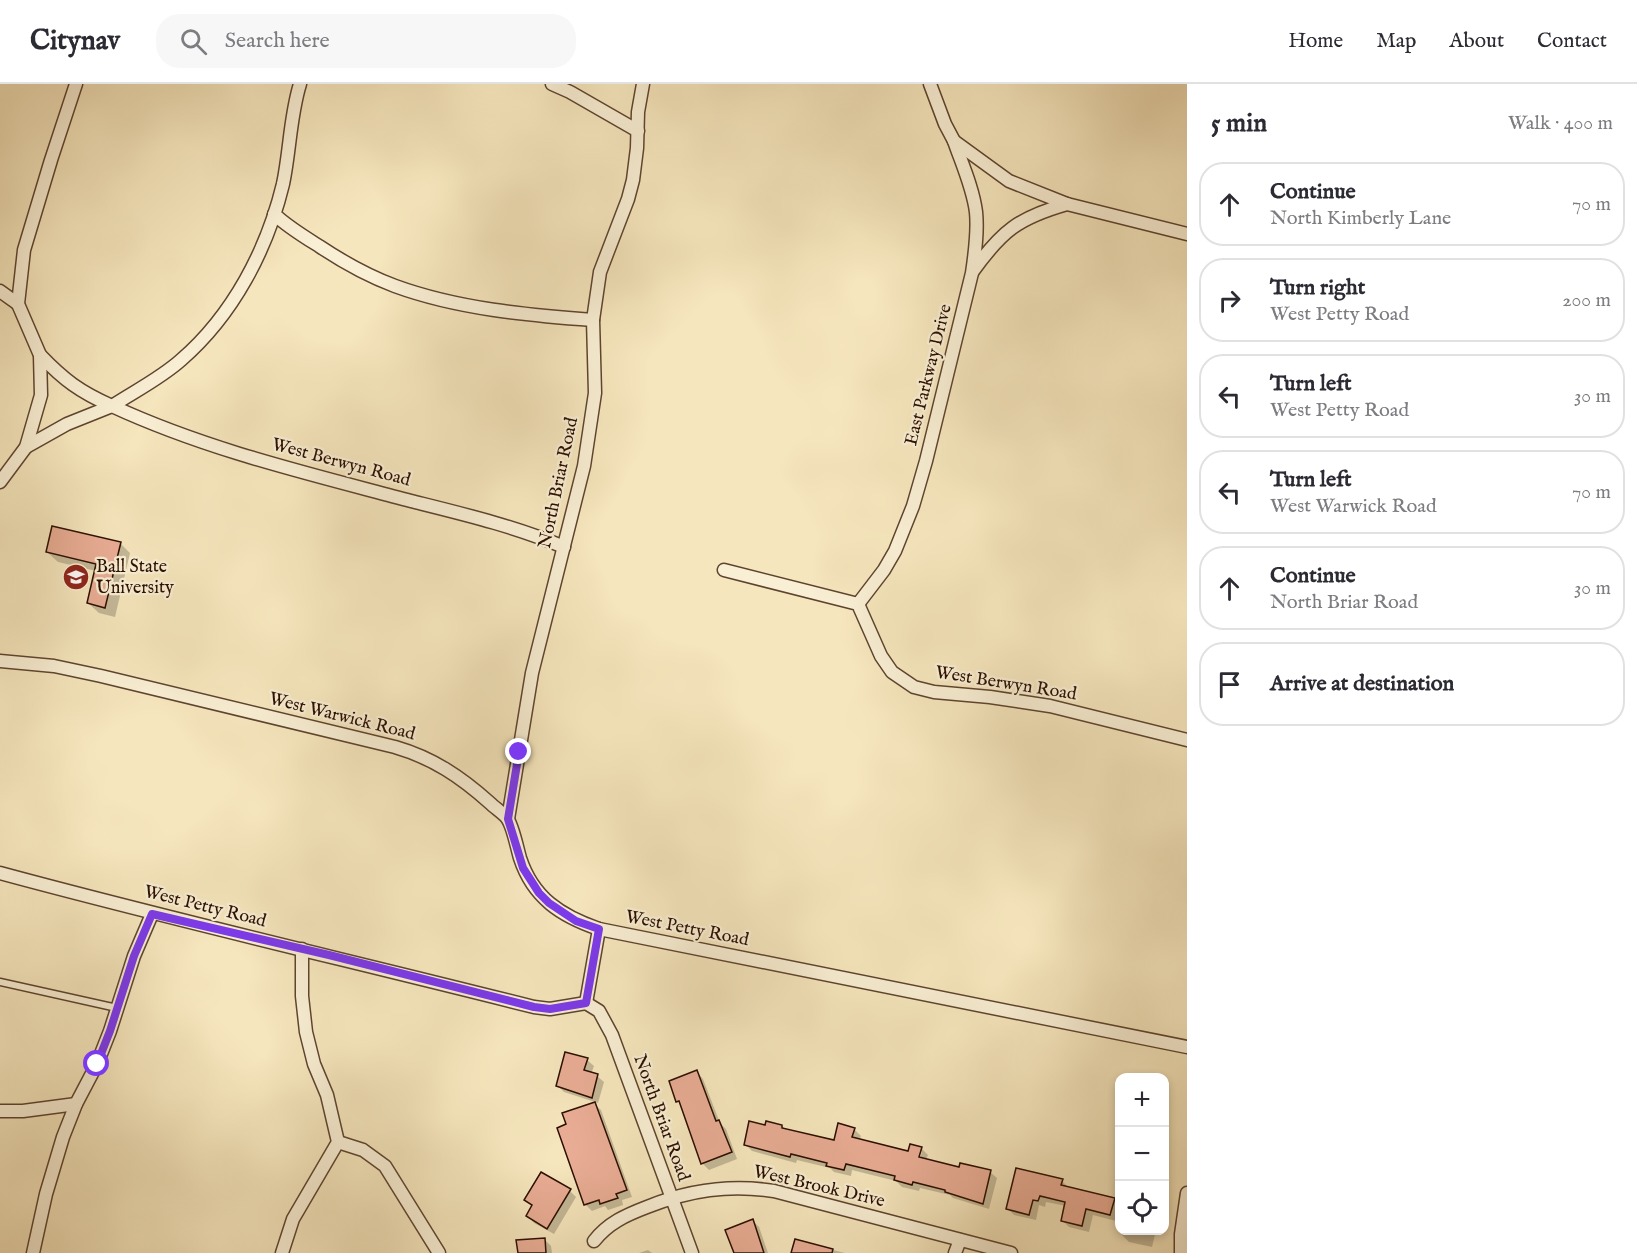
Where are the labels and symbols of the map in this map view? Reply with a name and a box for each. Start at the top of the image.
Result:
street label: East Parkway Drive [900,302,958,448]
street label: North Briar Road [534,415,584,551]
street label: West Berwyn Road [269,433,413,493]
place label: Ball State University [96,556,174,600]
school or university icon: Ball State University [61,562,91,592]
street label: West Berwyn Road [934,661,1079,707]
street label: West Warwick Road [266,688,418,746]
route end [505,738,531,764]
street label: West Petty Road [141,881,269,933]
street label: West Petty Road [623,906,751,952]
route start [83,1050,109,1076]
street label: North Briar Road [627,1051,695,1185]
street label: West Brook Drive [751,1161,887,1213]

